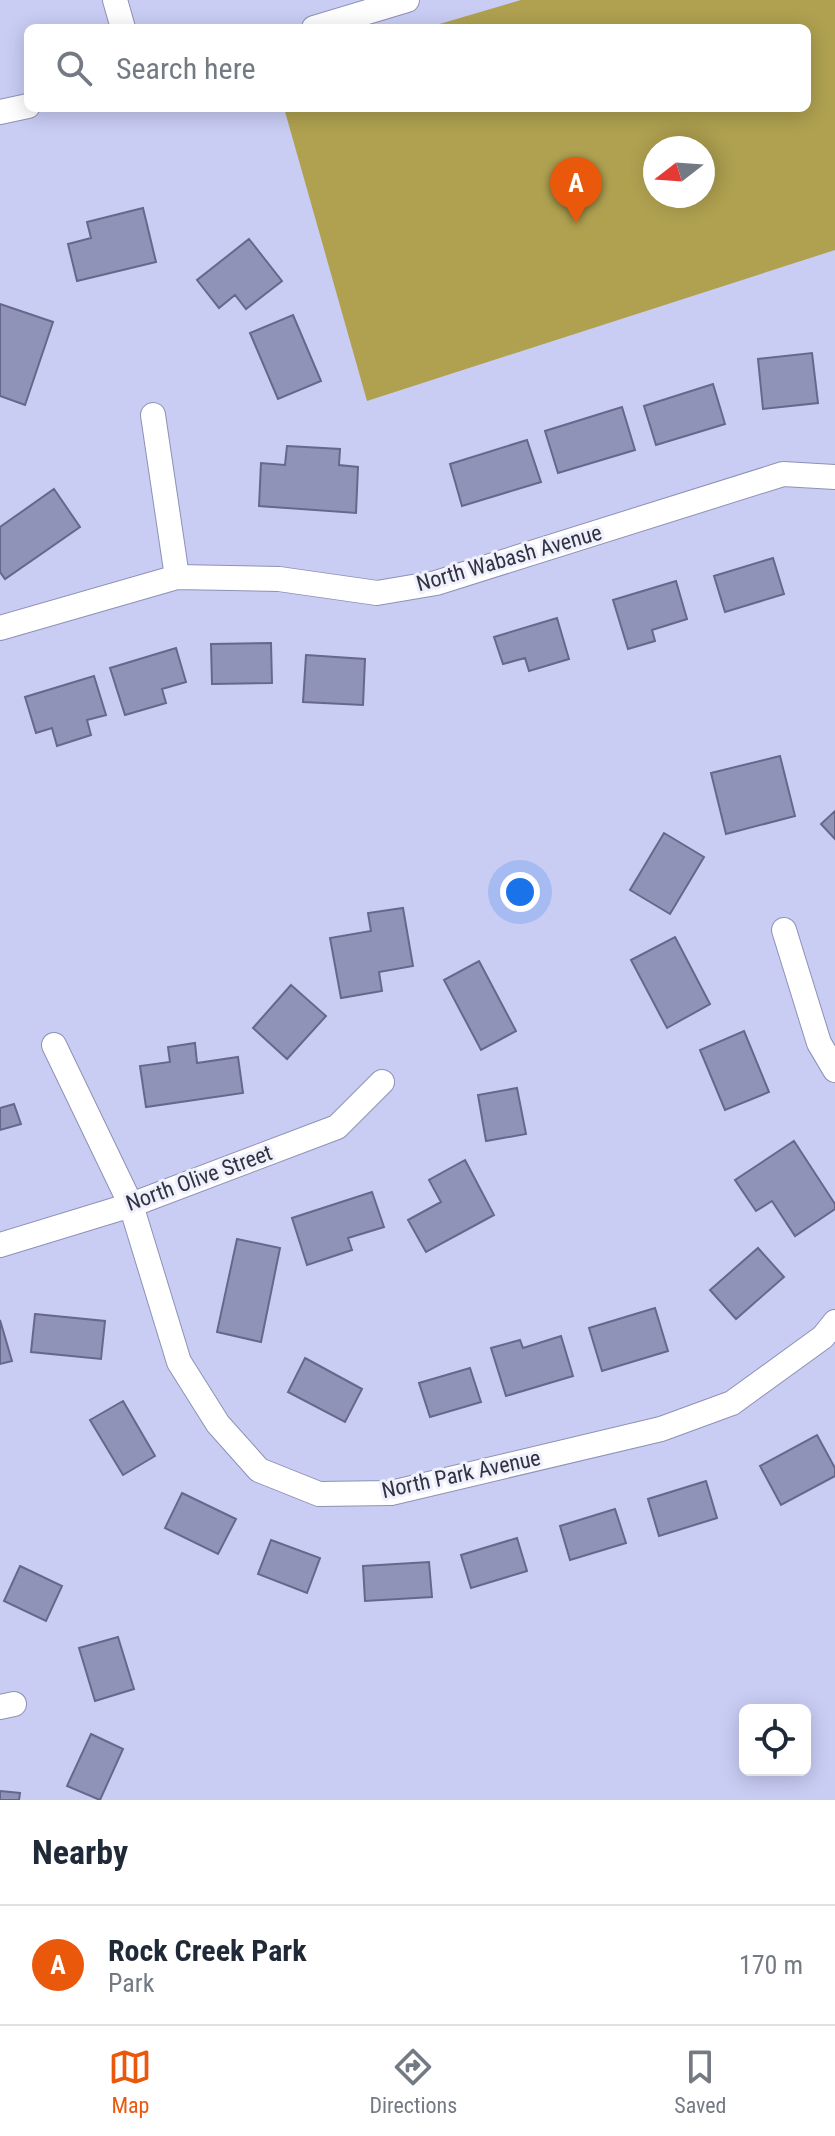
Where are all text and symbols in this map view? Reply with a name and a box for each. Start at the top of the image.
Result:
search box [24,24,811,112]
icon: search [52,46,96,90]
text: Search here [116,51,256,86]
north arrow [643,136,715,208]
pin: A [550,157,602,223]
street label: North Wabash Avenue [414,520,604,596]
your location [500,872,540,912]
street label: North Olive Street [123,1140,275,1216]
street label: North Park Avenue [379,1445,543,1503]
map controls [739,1704,811,1776]
button: locate [739,1704,811,1776]
text: Nearby [32,1832,128,1872]
text: Rock Creek Park [108,1933,307,1968]
text: A [50,1950,66,1980]
text: 170 m [739,1950,803,1980]
text: Park [108,1968,154,1998]
tab: Map [108,2045,152,2118]
tab: Directions [369,2045,457,2118]
tab: Saved [674,2045,727,2118]

